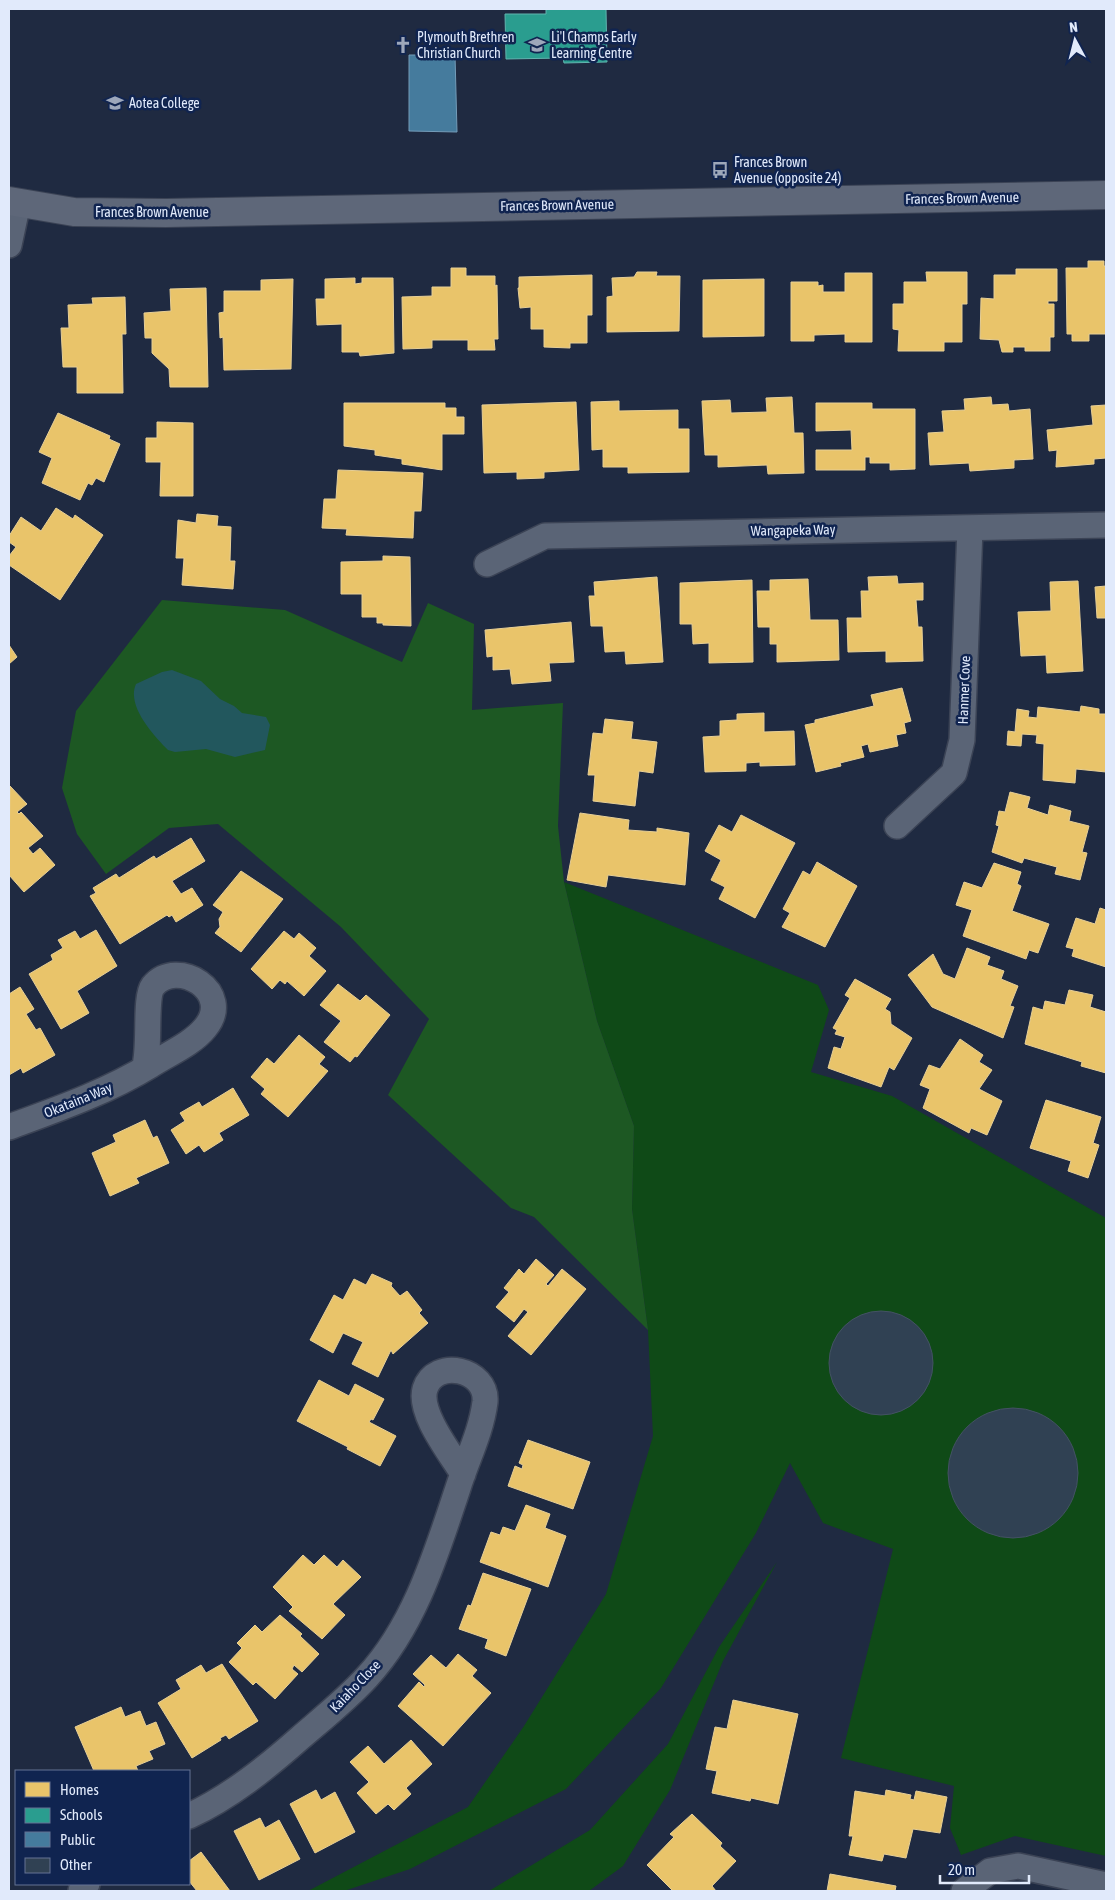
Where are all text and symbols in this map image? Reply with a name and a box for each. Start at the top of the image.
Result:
north arrow [1050,15,1100,65]
text: N [1068,19,1078,36]
place label: Plymouth Brethren Christian Church [417,29,515,61]
place label: Li'l Champs Early Learning Centre [551,29,637,61]
church icon: Plymouth Brethren Christian Church [393,35,413,55]
school or university icon: Li'l Champs Early Learning Centre [527,35,547,55]
school or university icon: Aotea College [105,93,125,113]
place label: Aotea College [129,95,200,111]
place label: Frances Brown Avenue (opposite 24) [734,154,841,186]
bus stop icon: Frances Brown Avenue (opposite 24) [710,160,730,180]
street label: Frances Brown Avenue [905,189,1019,207]
street label: Frances Brown Avenue [500,196,614,214]
street label: Frances Brown Avenue [95,204,209,220]
street label: Wangapeka Way [750,521,836,539]
street label: Hanmer Cove [955,655,973,725]
street label: Okataina Way [42,1079,115,1121]
street label: Kaiaho Close [326,1657,384,1715]
legend [15,1770,190,1885]
text: Homes [60,1781,99,1798]
text: Schools [60,1806,103,1823]
text: Public [60,1831,95,1848]
scale bar [940,1852,1029,1884]
text: Other [60,1856,92,1873]
text: 20 m [948,1861,975,1878]

